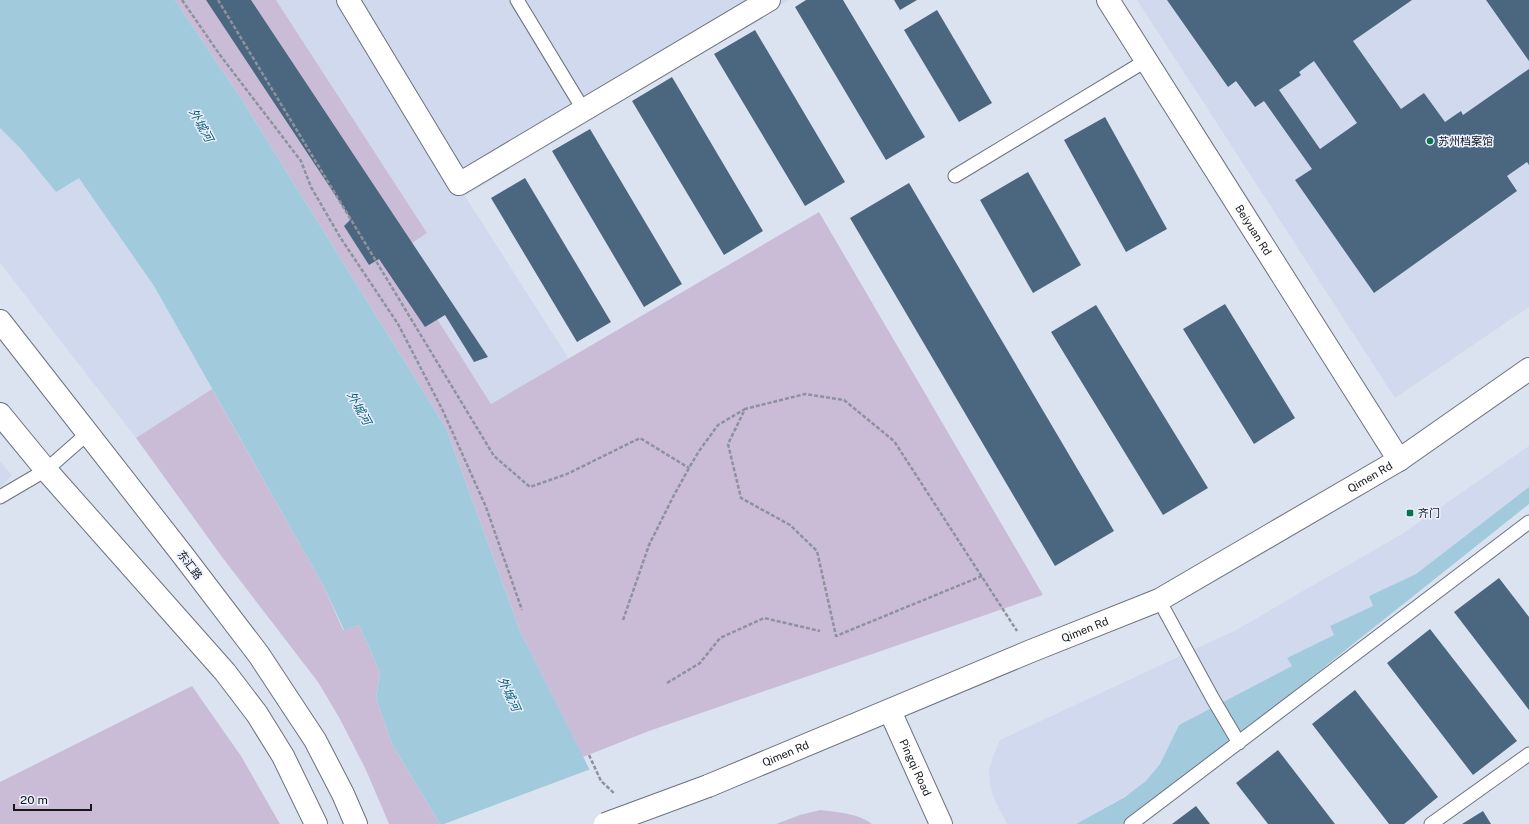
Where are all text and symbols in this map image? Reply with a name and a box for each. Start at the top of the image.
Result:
water label: 外城河 [186,106,217,146]
place label: 苏州档案馆 [1438,135,1493,147]
marker: 苏州档案馆 [1425,136,1435,146]
street label: Beiyuan Rd [1233,202,1274,257]
water label: 外城河 [344,389,375,429]
street label: Qimen Rd [1345,459,1394,495]
place label: 齐门 [1418,507,1440,519]
marker: 齐门 [1405,508,1415,518]
street label: 东汇路 [175,548,205,582]
street label: Qimen Rd [1060,615,1110,644]
water label: 外城河 [495,675,524,715]
street label: Pingqi Road [897,737,934,798]
street label: Qimen Rd [760,739,811,769]
scale bar [14,786,91,812]
text: 20 m [20,793,48,807]

